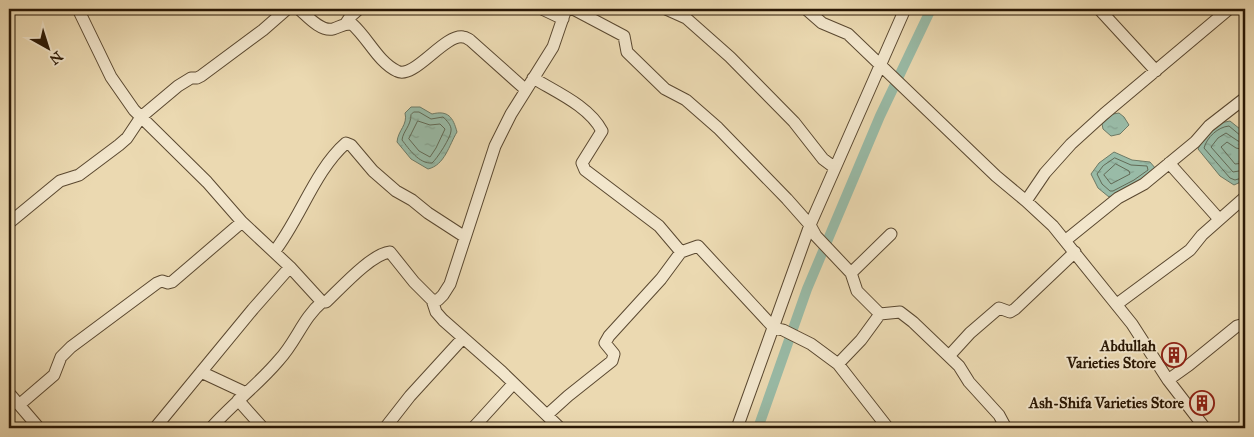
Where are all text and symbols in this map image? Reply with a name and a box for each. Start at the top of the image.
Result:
north arrow [22,22,72,72]
text: N [46,47,66,68]
place label: Abdullah Varieties Store [1066,337,1157,372]
building icon: Abdullah Varieties Store [1161,342,1187,368]
building icon: Ash-Shifa Varieties Store [1189,390,1215,416]
place label: Ash-Shifa Varieties Store [1028,394,1185,412]

